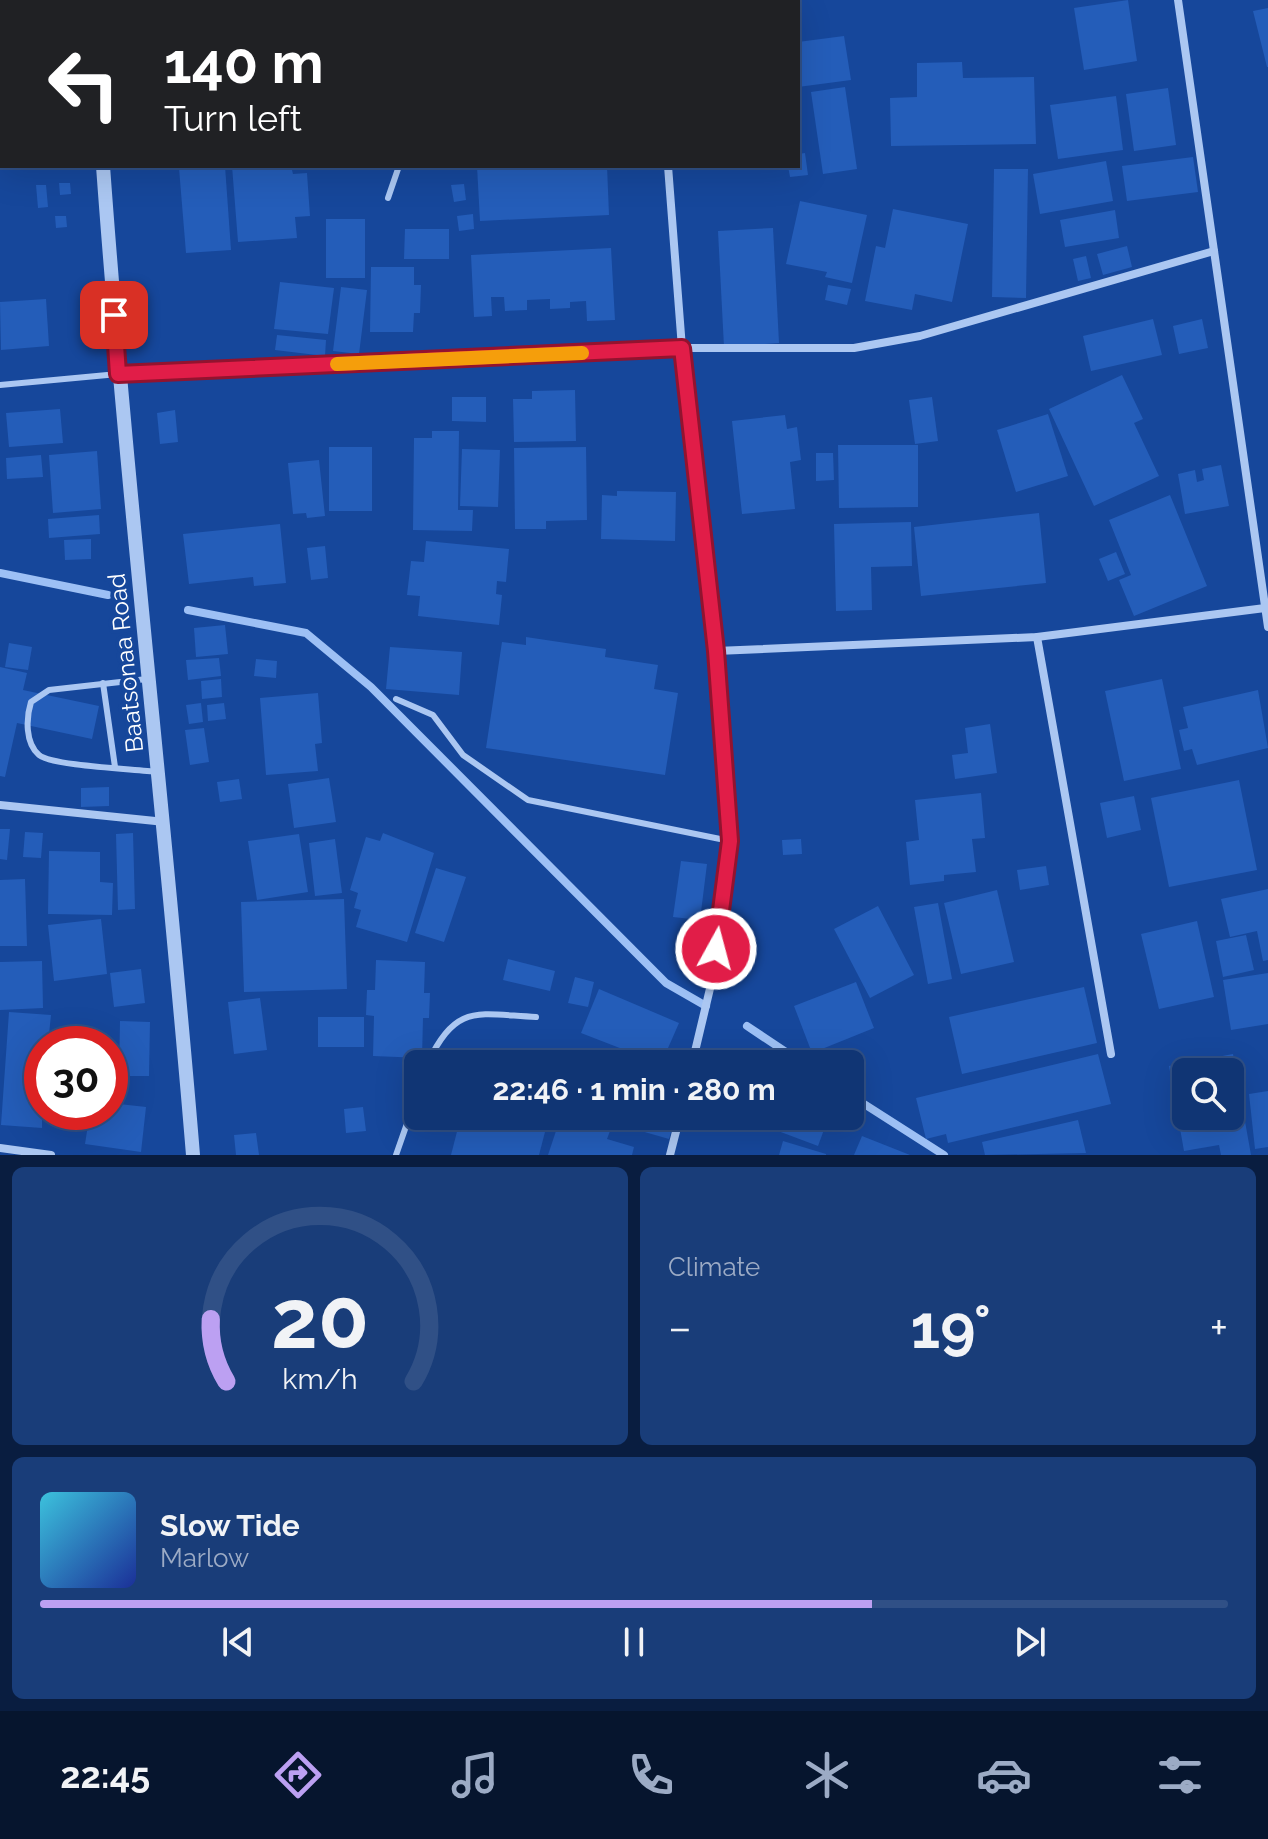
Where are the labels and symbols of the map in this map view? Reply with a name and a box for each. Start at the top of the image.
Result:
pin [80,281,148,349]
street label: Baatsonaa Road [102,572,149,754]
position arrow [674,907,758,991]
speed limit sign: 30 [24,1026,128,1130]

